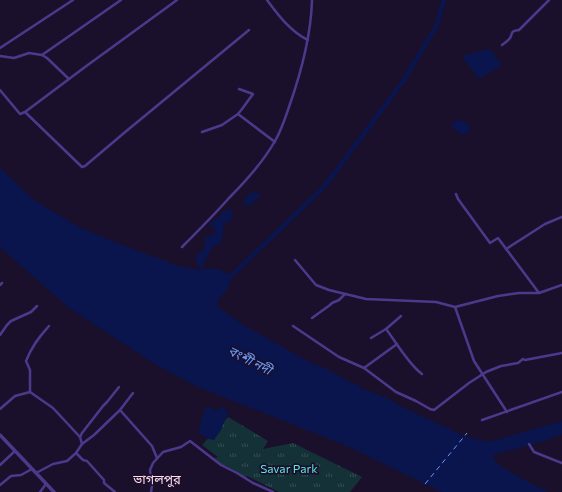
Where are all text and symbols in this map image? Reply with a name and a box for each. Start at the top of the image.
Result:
water label: বংশী নদী [226,342,277,379]
park label: Savar Park [260,461,318,475]
district label: ভাগলপুর [132,471,181,488]

